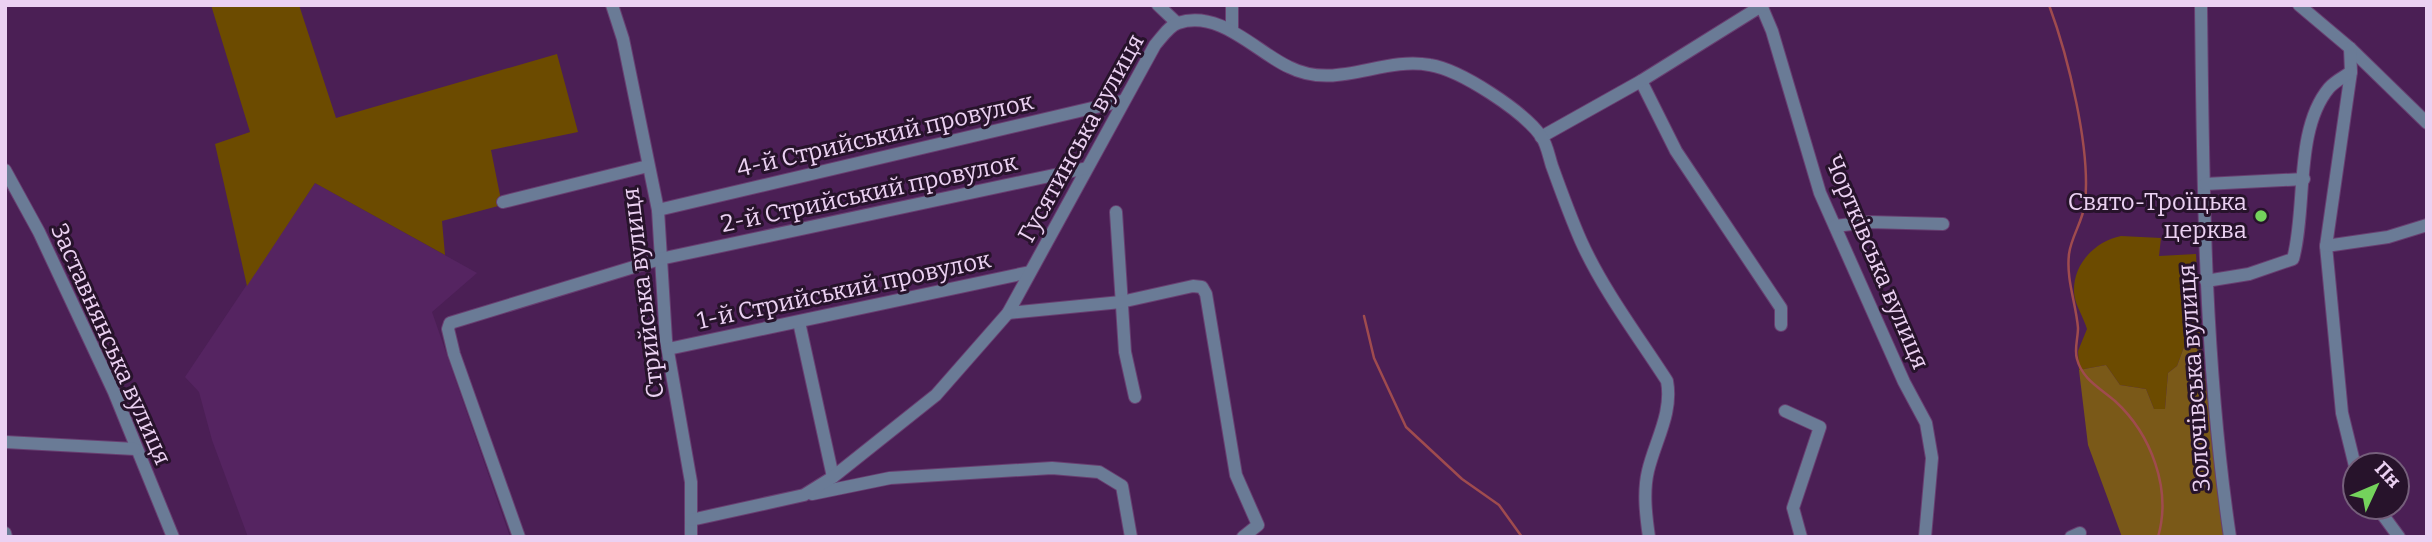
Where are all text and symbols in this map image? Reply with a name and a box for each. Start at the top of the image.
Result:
street label: Гусятинська вулиця [1012,29,1150,247]
street label: 4-й Стрийський провулок [734,87,1036,183]
street label: 2-й Стрийський провулок [718,148,1020,238]
street label: Чортківська вулиця [1819,151,1935,373]
street label: Стрийська вулиця [616,186,670,400]
place label: Свято-Троїцька церква [2068,188,2247,244]
marker: Свято-Троїцька церква [2253,208,2269,224]
street label: Заставнянська вулиця [45,219,177,469]
street label: 1-й Стрийський провулок [695,245,993,335]
street label: Золочівська вулиця [2172,263,2216,493]
north arrow [2341,451,2411,521]
text: Пн [2370,457,2406,493]

